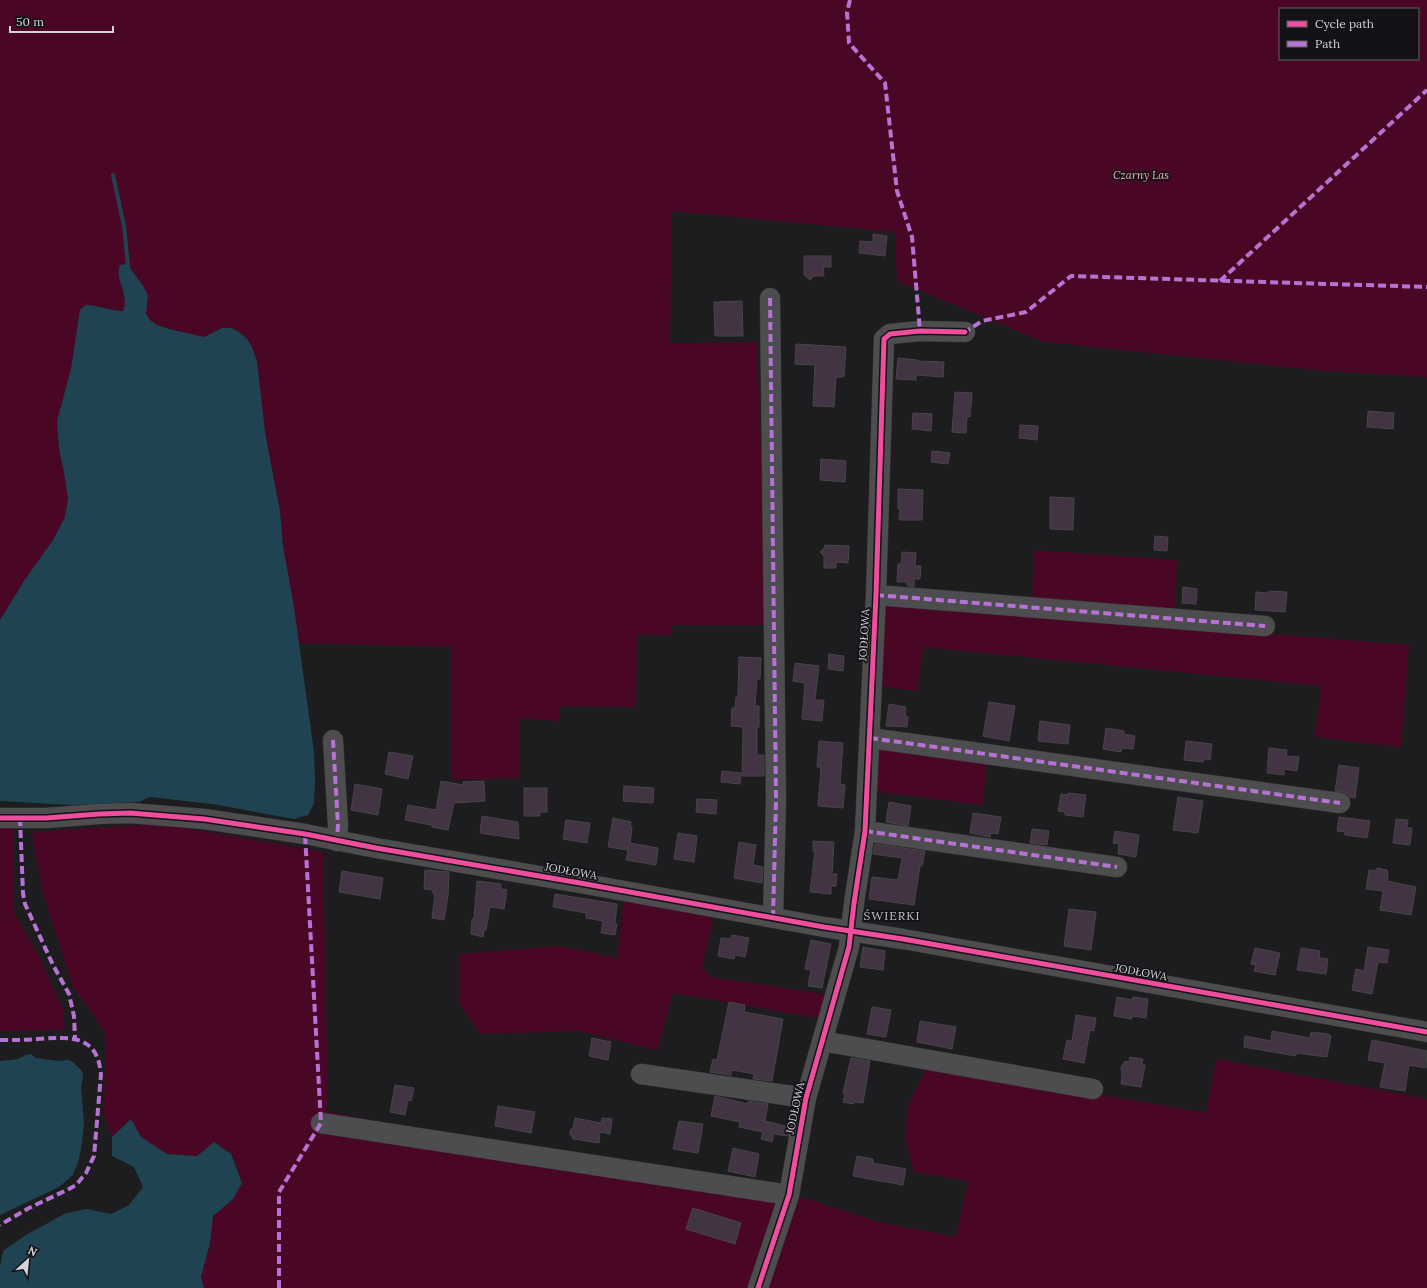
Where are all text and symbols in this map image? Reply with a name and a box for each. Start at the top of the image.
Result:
scale bar [10,8,113,34]
legend [1279,8,1419,60]
text: 50 m [16,14,44,29]
text: Cycle path [1315,16,1374,31]
text: Path [1315,36,1340,51]
park label: Czarny Las [1113,168,1169,182]
street label: JODŁOWA [856,607,872,663]
street label: JODŁOWA [543,859,599,883]
district label: ŚWIERKI [864,908,920,923]
street label: JODŁOWA [1113,960,1169,984]
street label: JODŁOWA [782,1080,808,1136]
north arrow [8,1240,48,1280]
text: N [26,1243,40,1259]

